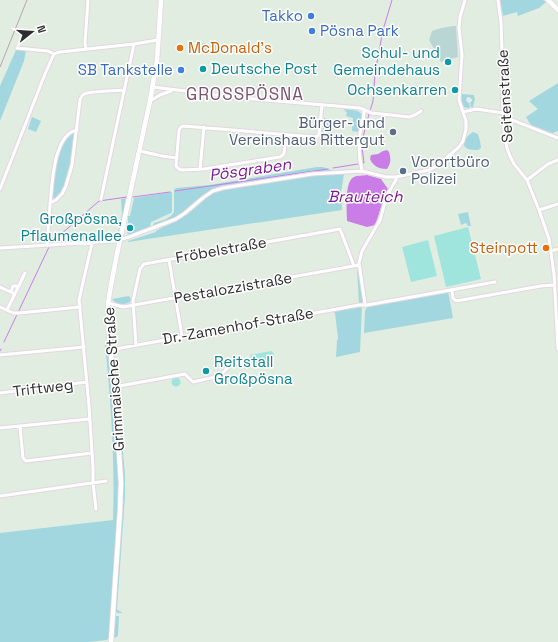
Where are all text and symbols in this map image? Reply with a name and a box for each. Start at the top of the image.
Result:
place label: Takko [262,6,303,25]
marker: Takko [306,11,316,21]
north arrow [12,12,52,52]
place label: Pösna Park [320,21,399,40]
text: N [34,24,49,35]
marker: Pösna Park [307,26,317,36]
place label: McDonald's [188,38,272,57]
marker: McDonald's [175,43,185,53]
place label: Schul- und Gemeindehaus [333,43,440,79]
street label: Seitenstraße [493,49,516,143]
marker: Schul- und Gemeindehaus [443,57,453,67]
place label: Deutsche Post [211,59,317,78]
place label: SB Tankstelle [78,60,173,79]
marker: Deutsche Post [198,64,208,74]
marker: SB Tankstelle [176,65,186,75]
place label: Ochsenkarren [347,80,447,99]
district label: GROSSPÖSNA [186,83,304,105]
marker: Ochsenkarren [450,85,460,95]
place label: Bürger- und Vereinshaus Rittergut [229,113,385,149]
marker: Bürger- und Vereinshaus Rittergut [388,127,398,137]
place label: Vorortbüro Polizei [411,152,490,188]
water label: Pösgraben [208,153,294,186]
marker: Vorortbüro Polizei [398,166,408,176]
water label: Brauteich [328,186,404,207]
place label: Großpösna, Pflaumenallee [21,209,122,245]
marker: Großpösna, Pflaumenallee [125,223,135,233]
street label: Fröbelstraße [174,232,268,267]
place label: Steinpott [470,238,538,257]
marker: Steinpott [541,243,551,253]
street label: Pestalozzistraße [172,268,294,307]
street label: Dr.-Zamenhof-Straße [161,303,315,348]
street label: Grimmaische Straße [99,306,128,452]
place label: Reitstall Großpösna [214,352,293,388]
marker: Reitstall Großpösna [201,366,211,376]
street label: Triftweg [12,374,74,401]

